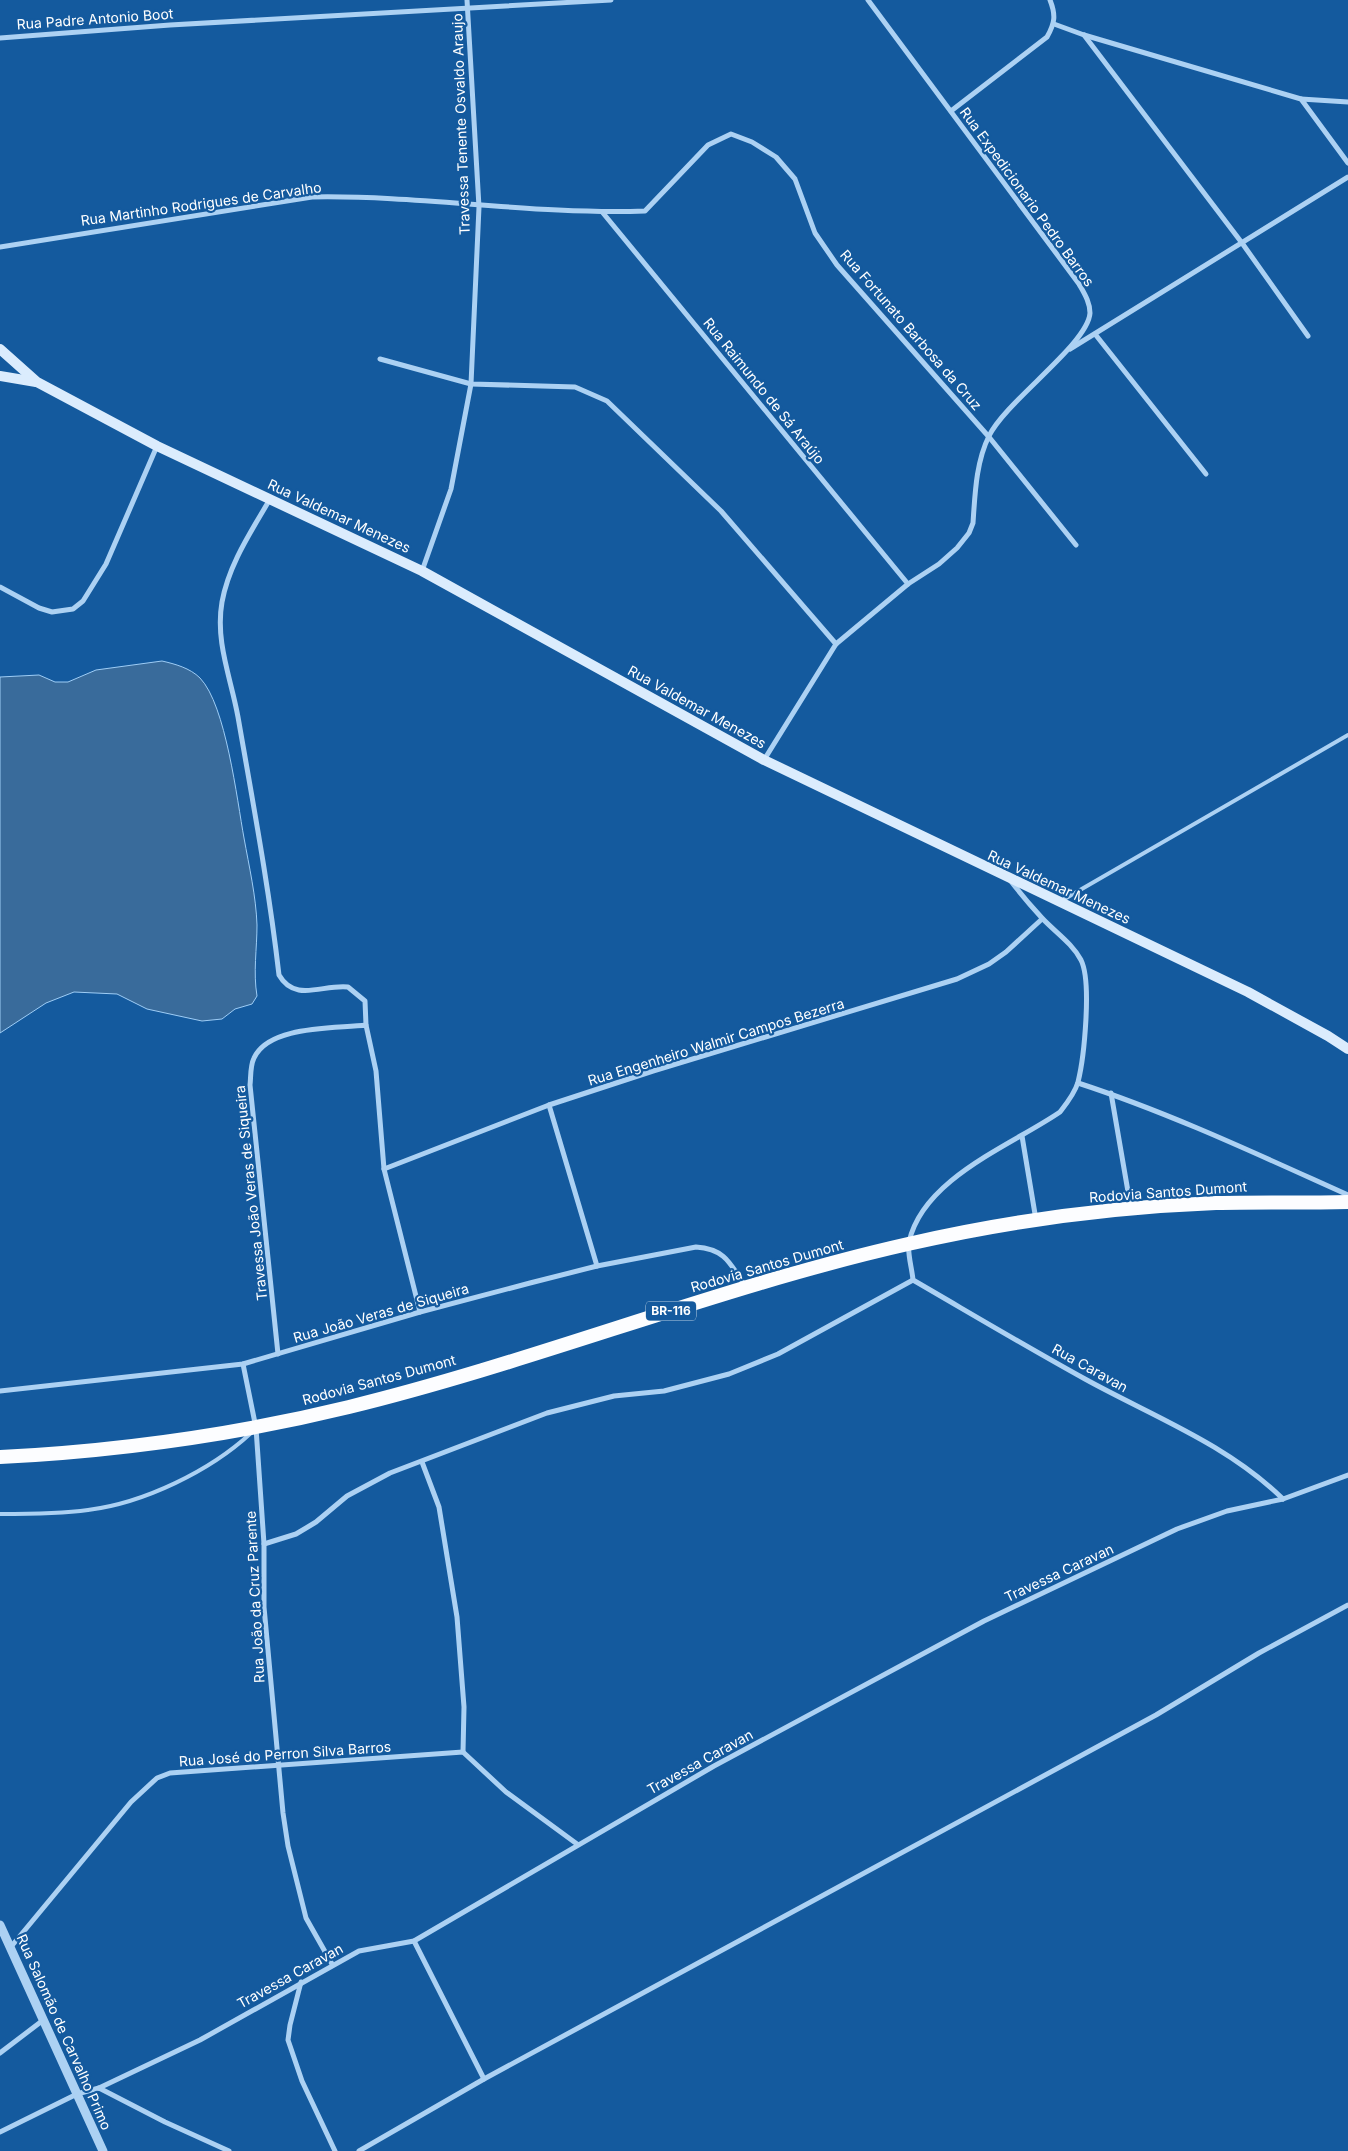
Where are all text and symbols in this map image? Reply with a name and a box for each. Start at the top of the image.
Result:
street label: Rua Padre Antonio Boot [16,5,174,32]
street label: Travessa Tenente Osvaldo Araujo [448,13,473,235]
street label: Rua Expedicionario Pedro Barros [957,104,1098,290]
street label: Rua Martinho Rodrigues de Carvalho [79,178,322,229]
street label: Rua Fortunato Barbosa da Cruz [837,246,986,413]
street label: Rua Raimundo de Sá Araújo [700,314,829,467]
street label: Rua Valdemar Menezes [265,475,413,556]
street label: Rua Valdemar Menezes [625,661,769,752]
street label: Rua Valdemar Menezes [985,846,1133,927]
street label: Rua Engenheiro Walmir Campos Bezerra [586,994,846,1089]
street label: Travessa João Veras de Siqueira [231,1085,270,1302]
street label: Rodovia Santos Dumont [1089,1177,1248,1205]
street label: Rodovia Santos Dumont [689,1235,846,1295]
street label: Rua João Veras de Siqueira [291,1279,471,1346]
road number: BR-116 [646,1302,696,1320]
street label: Rua Caravan [1049,1340,1131,1395]
street label: Rodovia Santos Dumont [300,1351,458,1408]
street label: Rua João da Cruz Parente [241,1510,268,1684]
street label: Travessa Caravan [1002,1540,1116,1605]
street label: Travessa Caravan [644,1725,756,1798]
street label: Rua José do Perron Silva Barros [178,1738,392,1769]
street label: Rua Salomão de Carvalho Primo [13,1931,115,2132]
street label: Travessa Caravan [234,1939,346,2012]

